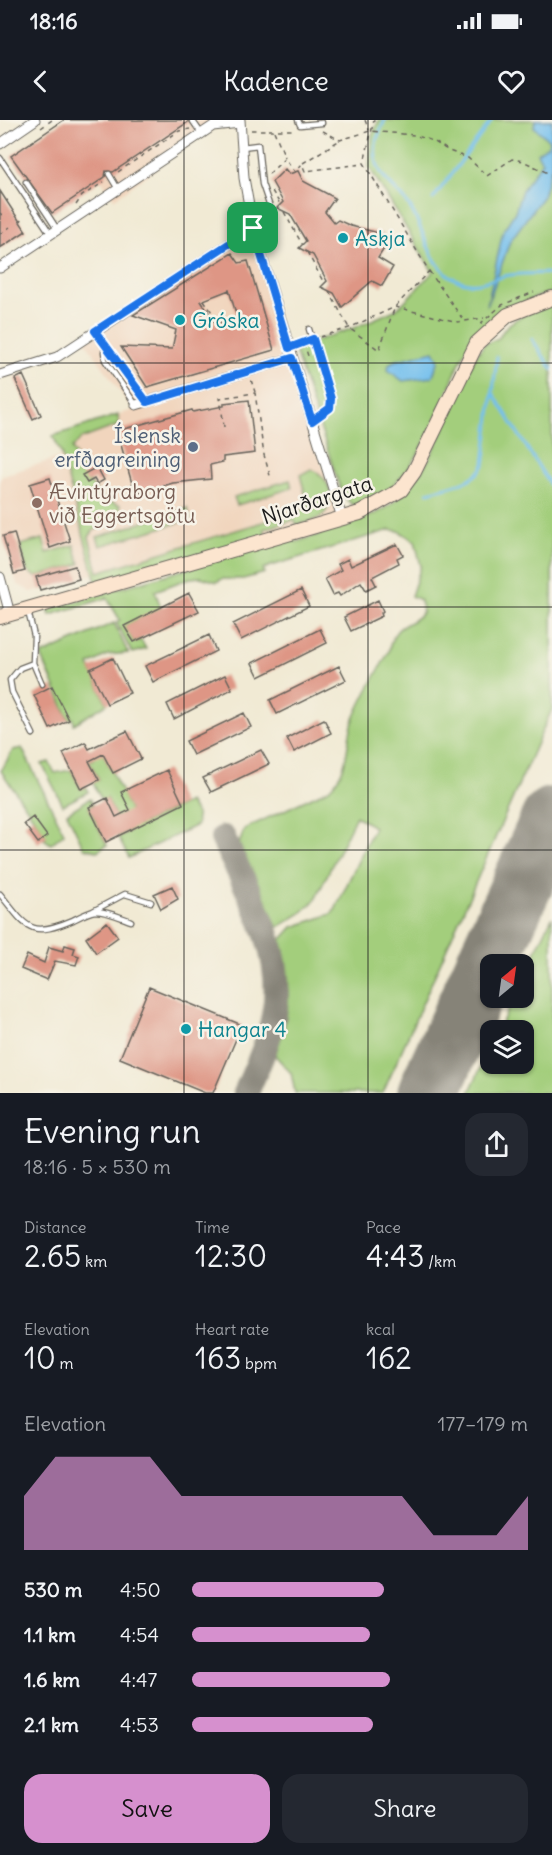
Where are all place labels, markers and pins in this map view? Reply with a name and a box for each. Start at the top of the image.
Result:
pin [227,202,278,253]
place label: Askja [355,225,405,252]
marker: Askja [336,231,350,245]
place label: Gróska [192,307,259,334]
marker: Gróska [173,313,187,327]
place label: Íslensk erfðagreining [54,422,181,473]
marker: Íslensk erfðagreining [186,440,200,454]
place label: Ævintýraborg við Eggertsgötu [49,478,196,529]
marker: Ævintýraborg við Eggertsgötu [30,496,44,510]
place label: Hangar 4 [198,1016,287,1043]
marker: Hangar 4 [179,1022,193,1036]

